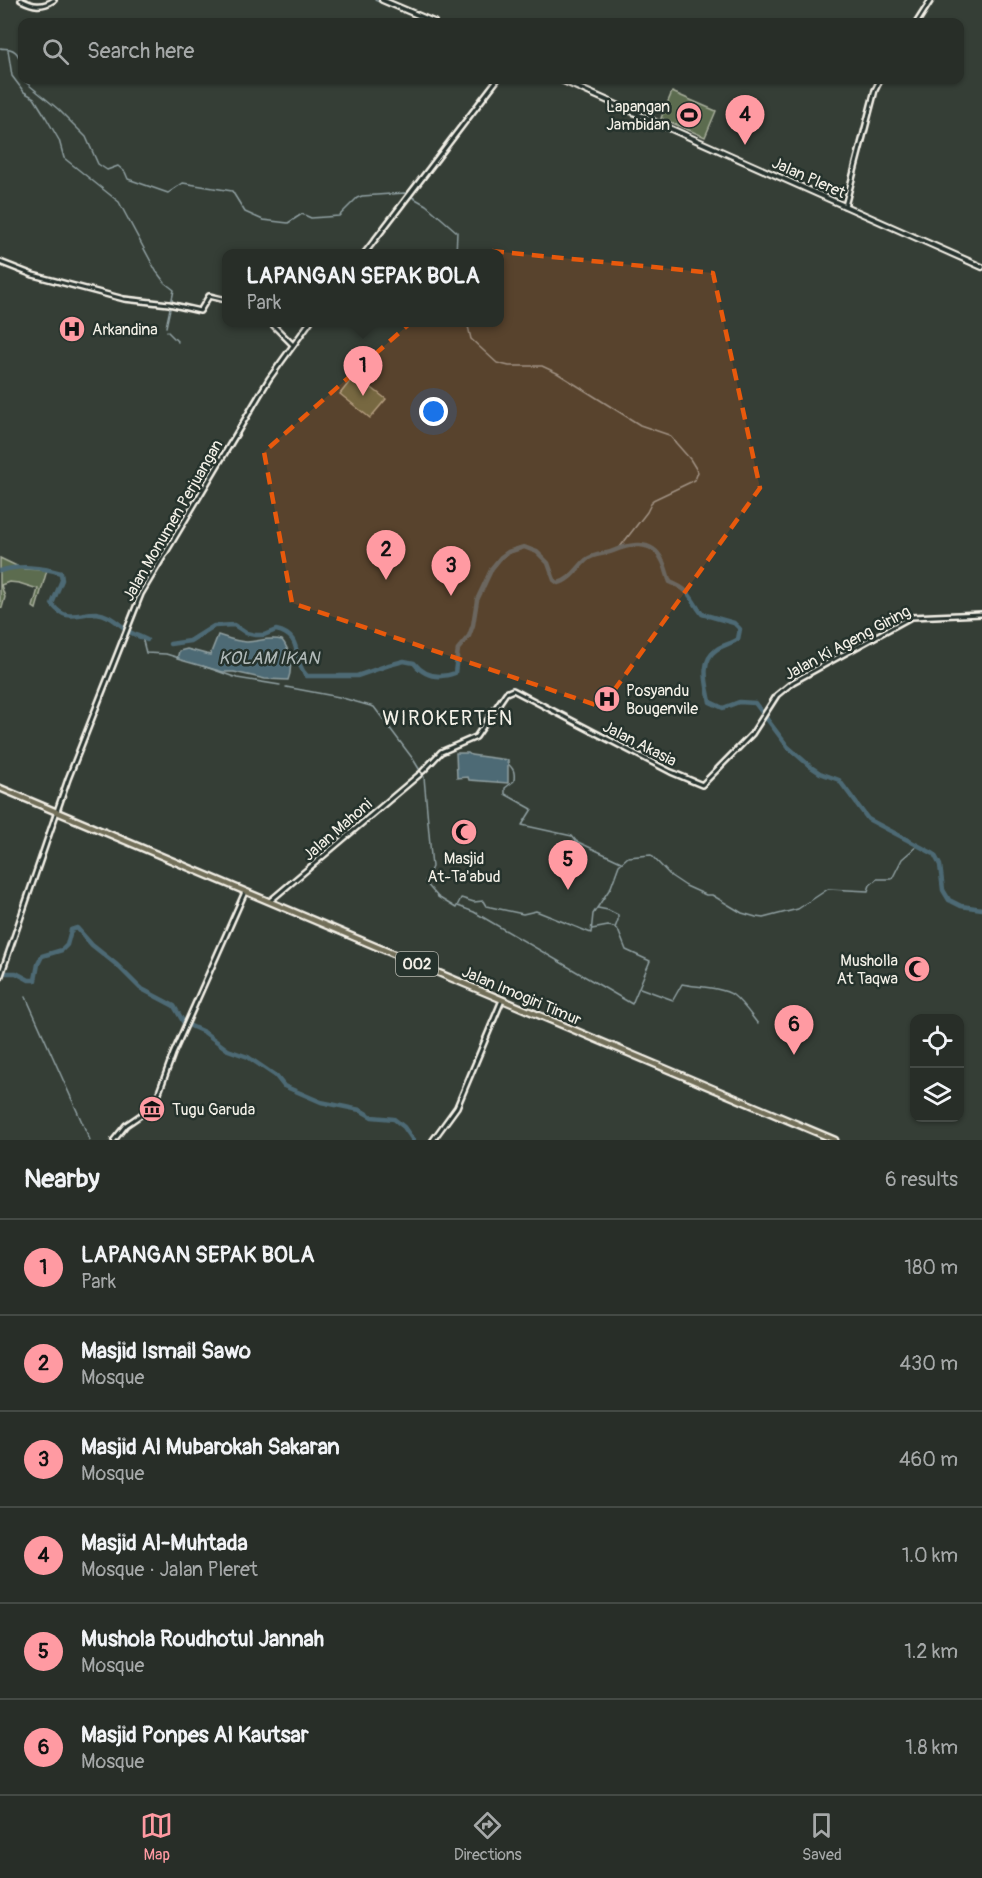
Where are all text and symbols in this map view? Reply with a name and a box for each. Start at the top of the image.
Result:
search box [18,18,964,84]
icon: search [39,35,72,68]
text: Search here [87,37,194,65]
pin: 4 [726,96,764,145]
place label: Lapangan Jambidan [606,97,670,135]
sports icon: Lapangan Jambidan [674,100,704,130]
street label: Jalan Pleret [769,153,849,203]
popup [222,249,504,327]
text: LAPANGAN SEPAK BOLA [246,262,480,290]
text: Park [246,290,281,315]
hospital icon: Arkandina [57,314,87,344]
place label: Arkandina [92,320,158,340]
pin: 1 [344,346,382,396]
your location [419,397,448,426]
street label: Jalan Monumen Perjuangan [118,436,227,605]
pin: 2 [366,530,406,580]
pin: 3 [432,546,470,596]
street label: Jalan Ki Ageng Giring [781,601,914,685]
water label: KOLAM IKAN [219,647,321,670]
place label: Posyandu Bougenvile [626,681,698,719]
hospital icon: Posyandu Bougenvile [592,684,622,714]
district label: WIROKERTEN [382,706,514,731]
street label: Jalan Akasia [599,717,680,771]
street label: Jalan Mahoni [299,794,376,865]
mosque icon: Masjid At-Ta'abud [449,817,479,847]
pin: 5 [548,840,588,890]
place label: Masjid At-Ta'abud [427,849,501,887]
place label: Musholla At Taqwa [837,951,898,989]
road number: 002 [396,952,438,976]
mosque icon: Musholla At Taqwa [902,954,932,984]
street label: Jalan Imogiri Timur [459,962,585,1030]
pin: 6 [774,1006,814,1055]
map controls [910,1014,964,1122]
button: locate [910,1014,964,1068]
button: layers [910,1068,964,1122]
museum icon: Tugu Garuda [137,1094,167,1124]
place label: Tugu Garuda [172,1100,255,1120]
text: Nearby [24,1163,100,1195]
text: 6 results [885,1167,958,1192]
text: LAPANGAN SEPAK BOLA [81,1241,315,1269]
text: 1 [40,1255,47,1280]
text: 180 m [904,1255,958,1280]
text: Park [81,1269,116,1294]
text: Masjid Ismail Sawo [81,1337,251,1365]
text: 2 [38,1351,49,1376]
text: 430 m [899,1351,958,1376]
text: Mosque [81,1365,144,1390]
text: Masjid Al Mubarokah Sakaran [81,1433,340,1461]
text: 3 [38,1447,49,1472]
text: 460 m [899,1447,958,1472]
text: Mosque [81,1461,144,1486]
text: Masjid Al-Muhtada [81,1529,248,1557]
text: 4 [38,1543,49,1568]
text: 1.0 km [902,1543,958,1568]
text: Mosque · Jalan Pleret [81,1557,258,1582]
text: Mushola Roudhotul Jannah [81,1625,324,1653]
text: 5 [38,1639,49,1664]
text: 1.2 km [904,1639,958,1664]
text: Mosque [81,1653,144,1678]
text: Masjid Ponpes Al Kautsar [81,1721,309,1749]
text: 6 [38,1735,49,1760]
text: 1.8 km [905,1735,958,1760]
text: Mosque [81,1749,144,1774]
tab: Map [140,1809,173,1865]
tab: Directions [454,1809,522,1865]
tab: Saved [802,1809,842,1865]

